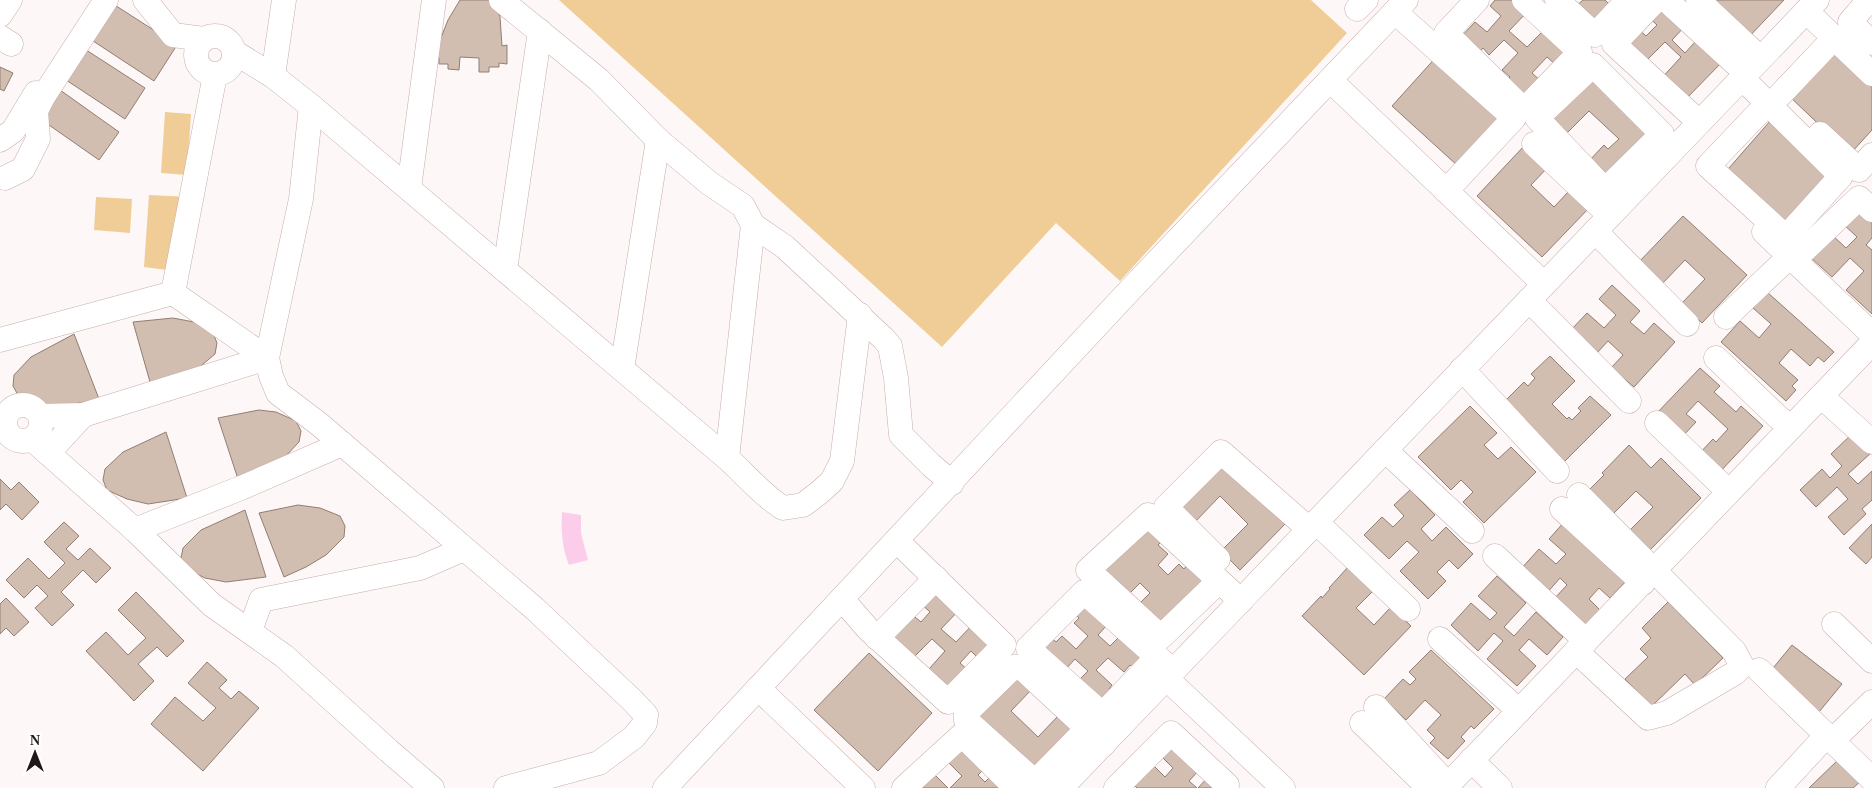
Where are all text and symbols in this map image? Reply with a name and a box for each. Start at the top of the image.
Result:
north arrow [10,728,60,778]
text: N [30,733,40,748]

